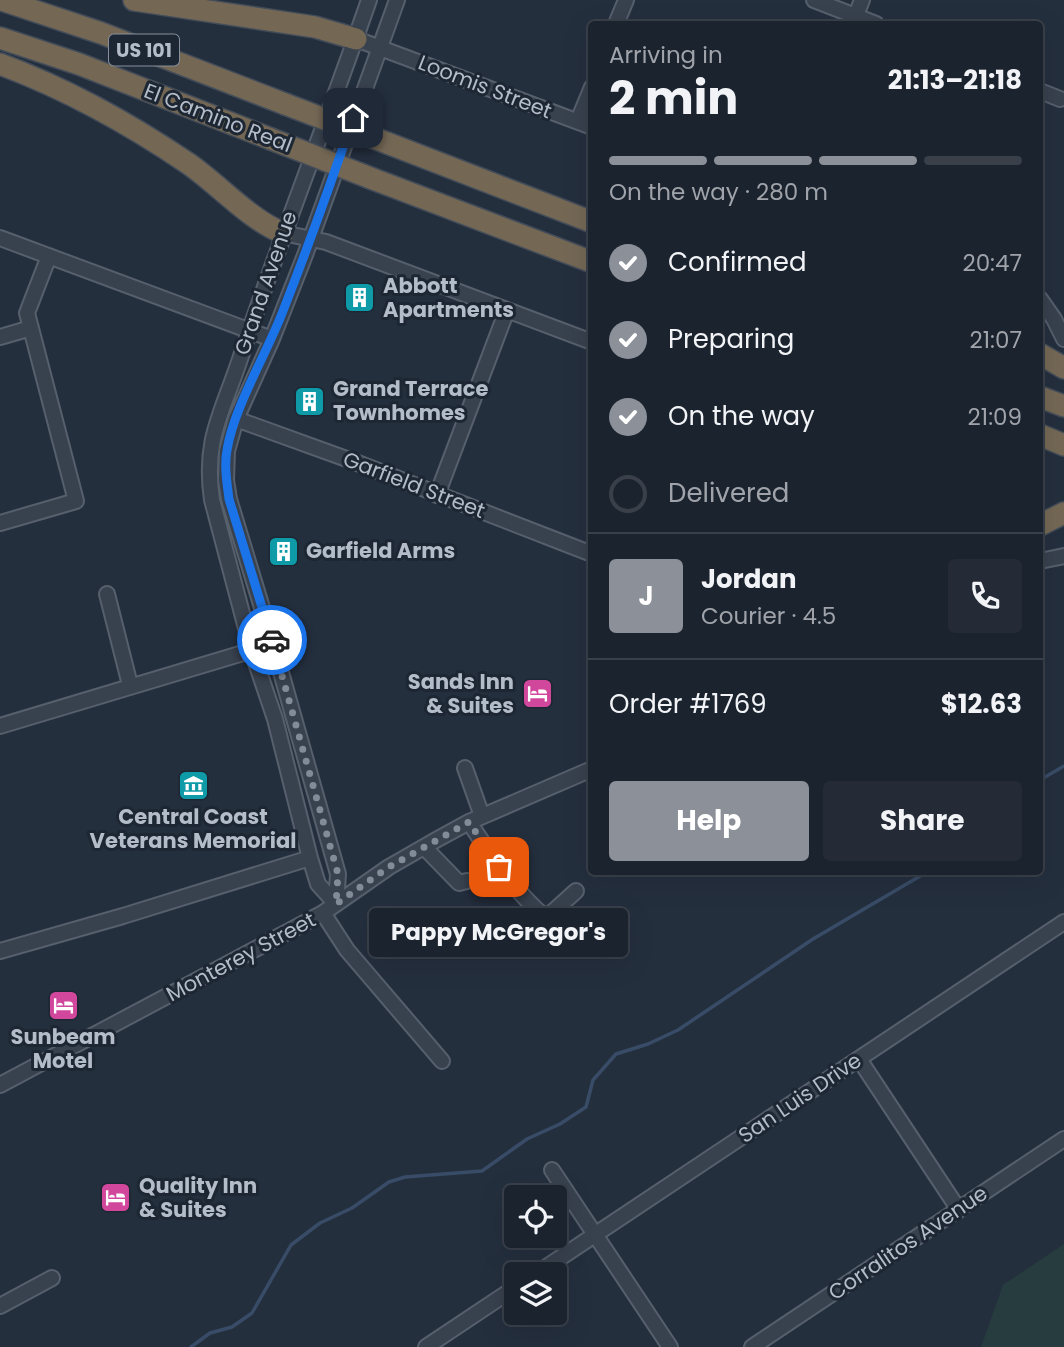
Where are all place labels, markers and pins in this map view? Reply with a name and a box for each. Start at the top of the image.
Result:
pin [323,88,383,148]
place label: Abbott Apartments [383,271,514,324]
building icon: Abbott Apartments [343,281,377,315]
place label: Grand Terrace Townhomes [333,374,488,427]
building icon: Grand Terrace Townhomes [293,384,327,418]
building icon: Garfield Arms [266,534,300,568]
place label: Garfield Arms [306,536,455,565]
place label: Sands Inn & Suites [408,667,514,720]
hotel icon: Sands Inn & Suites [520,677,554,711]
museum icon: Central Coast Veterans Memorial [176,768,210,802]
place label: Central Coast Veterans Memorial [90,802,296,855]
pin [469,837,529,897]
callout: Pappy McGregor's [370,909,628,958]
hotel icon: Sunbeam Motel [46,988,80,1022]
place label: Sunbeam Motel [11,1022,115,1075]
place label: Quality Inn & Suites [139,1171,257,1224]
hotel icon: Quality Inn & Suites [99,1181,133,1215]

